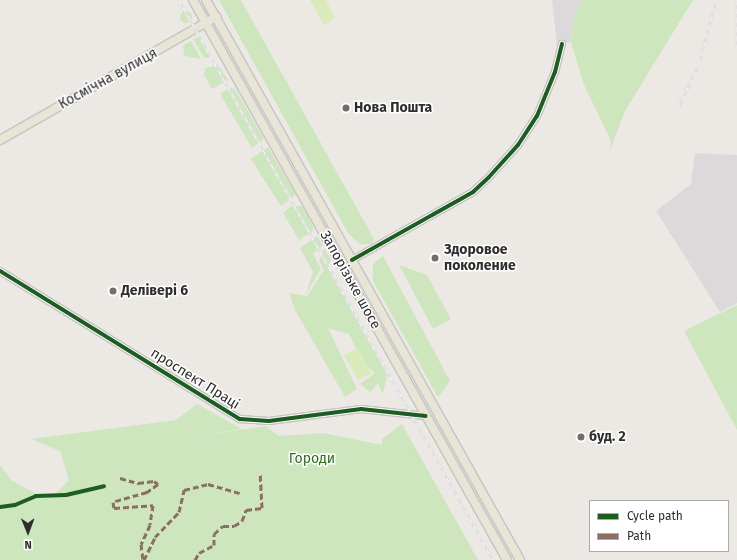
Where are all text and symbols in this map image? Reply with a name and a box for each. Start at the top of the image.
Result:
street label: Космічна вулиця [56,45,160,113]
place label: Нова Пошта [354,100,432,116]
marker: Нова Пошта [341,103,351,113]
street label: Запорізьке шосе [316,228,384,332]
place label: Здоровое поколение [444,242,516,274]
marker: Здоровое поколение [429,252,441,264]
place label: Делівері 6 [121,283,188,299]
marker: Делівері 6 [108,286,118,296]
street label: проспект Праці [147,345,243,413]
place label: буд. 2 [589,429,626,445]
marker: буд. 2 [576,432,586,442]
park label: Городи [289,451,335,467]
legend [589,500,729,552]
text: Cycle path [627,509,683,523]
north arrow [8,512,48,552]
text: Path [627,529,651,543]
text: N [24,538,32,551]

